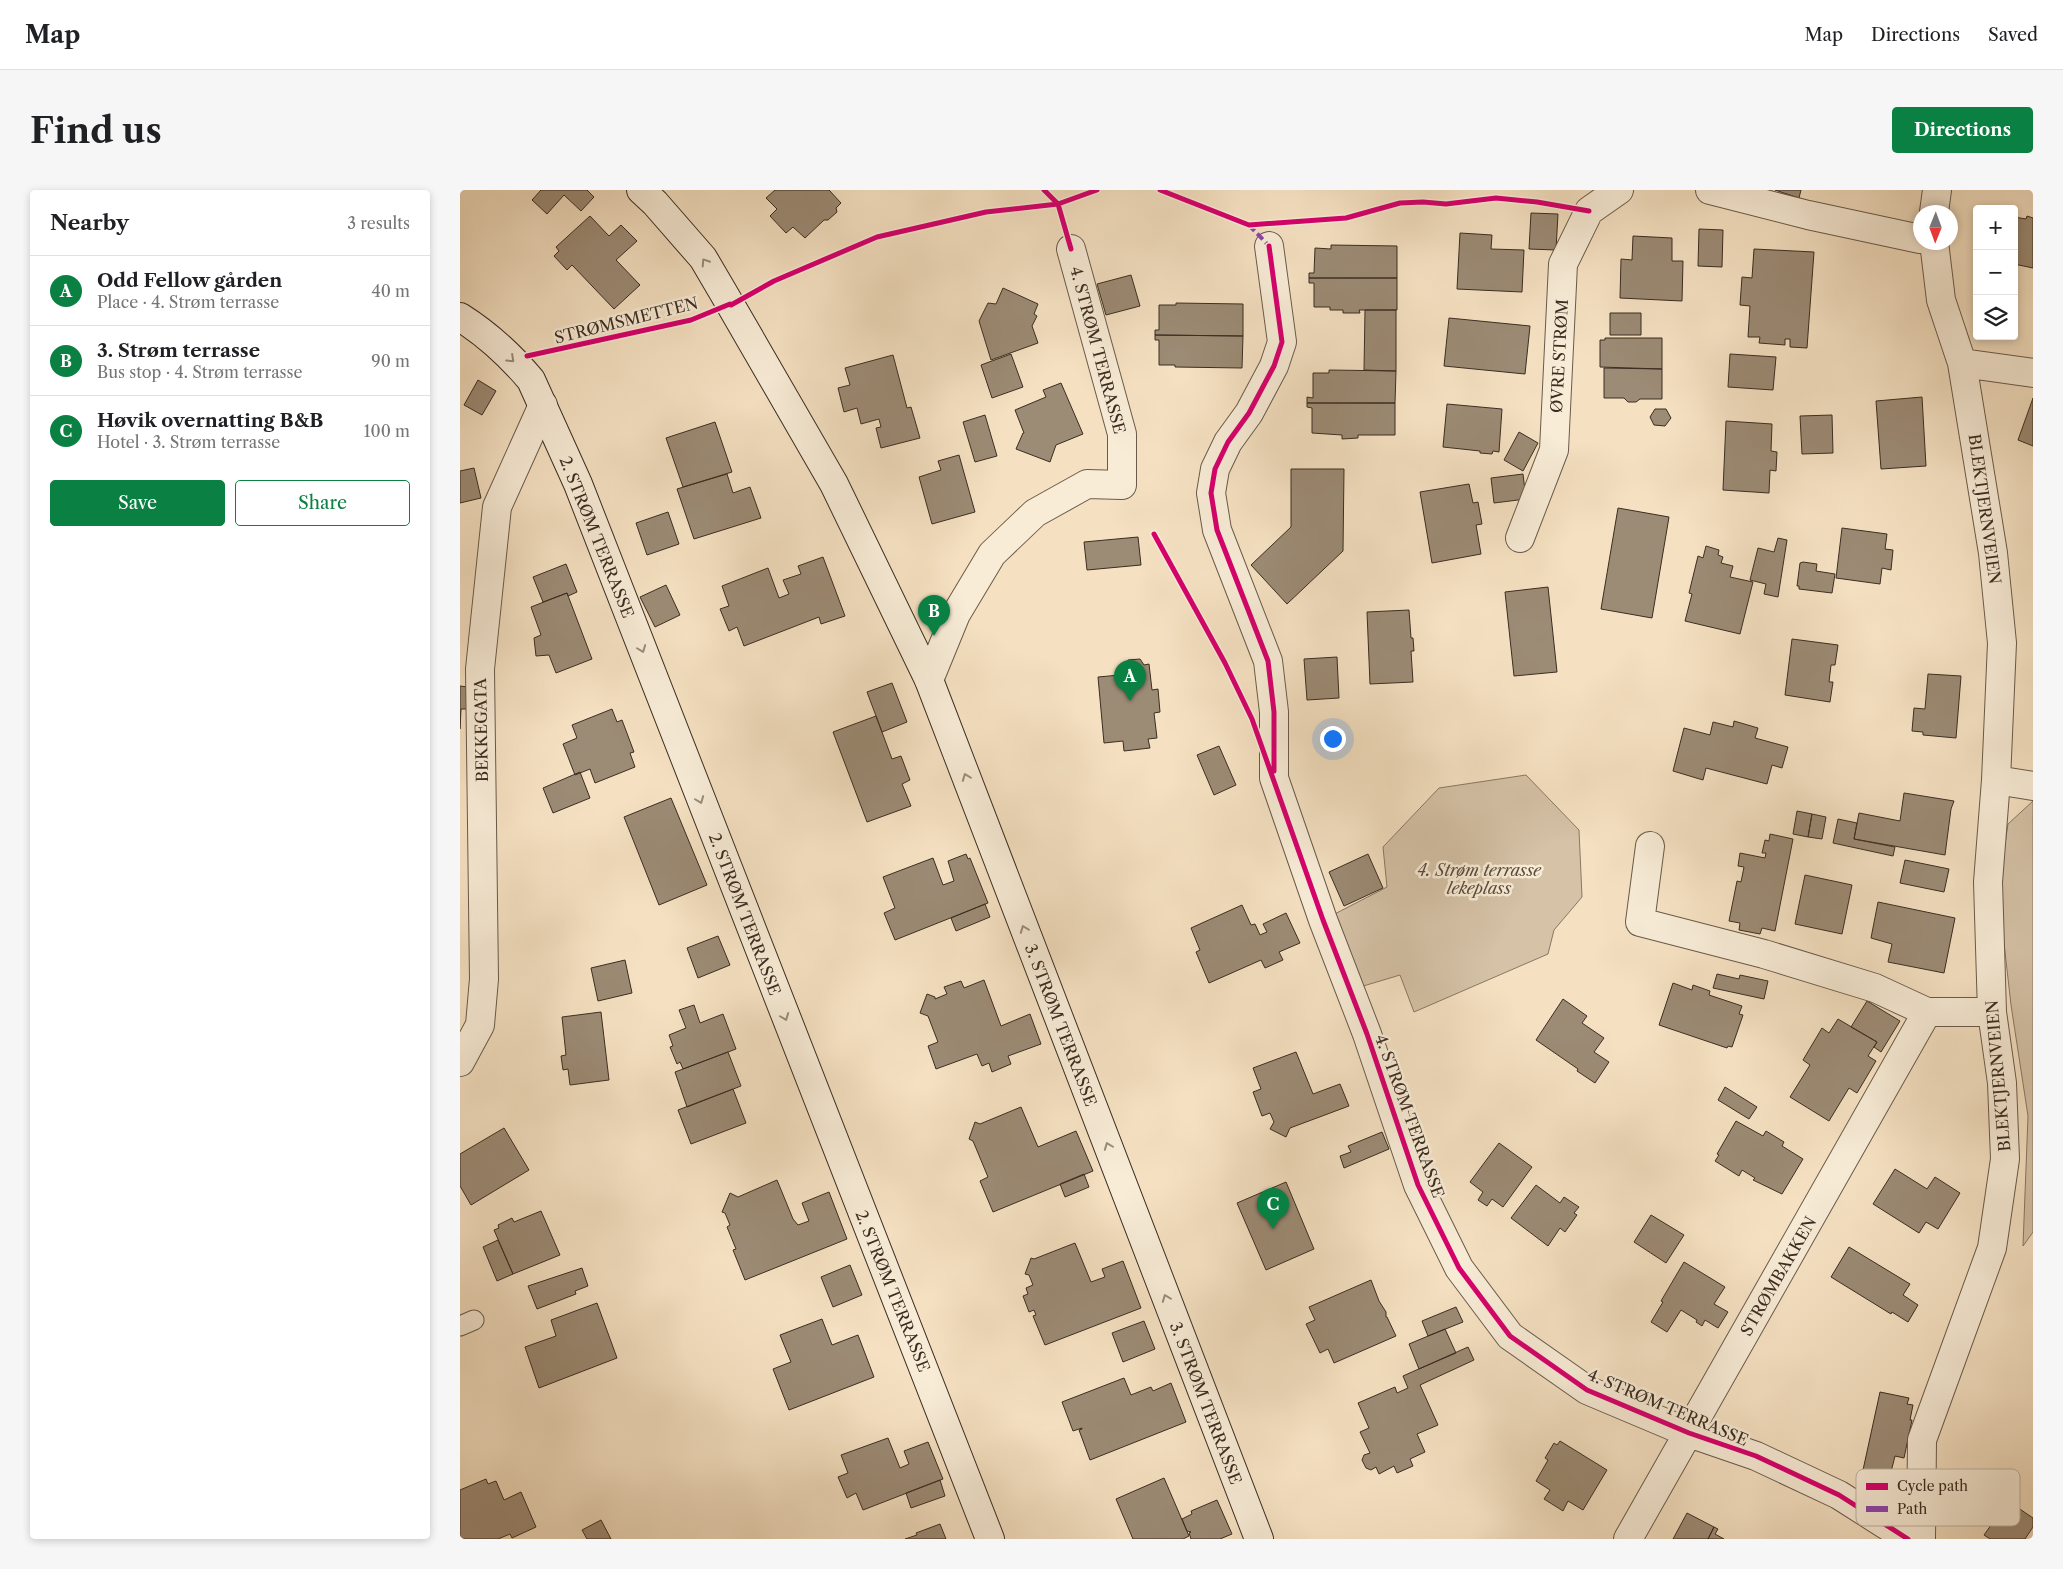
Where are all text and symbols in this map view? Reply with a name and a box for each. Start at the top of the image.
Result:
text: Map [25,20,80,49]
text: Map [1804,24,1843,46]
text: Directions [1871,24,1960,46]
text: Saved [1988,24,2038,46]
button: Directions [1892,107,2033,153]
text: Find us [30,109,162,152]
north arrow [1913,205,1958,250]
map controls [1973,205,2018,340]
button: + [1973,205,2018,250]
text: Nearby [50,210,129,235]
text: 3 results [347,213,410,233]
button: − [1973,250,2018,295]
one-way arrow [701,259,711,268]
street label: 4. STRØM TERRASSE [1066,264,1130,436]
text: Odd Fellow gården [97,269,282,292]
text: A [60,281,72,301]
text: 40 m [371,281,410,301]
text: Place · 4. Strøm terrasse [97,292,279,312]
street label: STRØMSMETTEN [552,292,700,348]
button: layers [1973,295,2018,340]
street label: ØVRE STRØM [1546,299,1572,413]
text: 3. Strøm terrasse [97,339,260,362]
text: B [60,351,72,371]
text: 90 m [371,351,410,371]
one-way arrow [506,353,515,362]
text: Bus stop · 4. Strøm terrasse [97,362,303,382]
text: Høvik overnatting B&B [97,409,323,432]
text: C [60,421,72,441]
text: 100 m [364,421,410,441]
text: Hotel · 3. Strøm terrasse [97,432,280,452]
street label: BLEKTJERNVEIEN [1965,433,2005,585]
street label: 2. STRØM TERRASSE [555,453,639,621]
button: Save [50,480,225,526]
button: Share [235,480,410,526]
pin: B [918,595,950,636]
one-way arrow [635,644,646,653]
pin: A [1114,660,1146,701]
street label: BEKKEGATA [470,677,492,782]
your location [1320,726,1346,752]
one-way arrow [962,773,972,782]
one-way arrow [694,796,704,804]
street label: 2. STRØM TERRASSE [705,830,785,998]
park label: 4. Strøm terrasse lekeplass [1417,860,1542,898]
one-way arrow [1020,925,1030,934]
street label: 3. STRØM TERRASSE [1021,941,1101,1109]
street label: BLEKTJERNVEIEN [1981,1000,2015,1152]
one-way arrow [778,1012,789,1021]
street label: 4. STRØM TERRASSE [1371,1032,1449,1200]
one-way arrow [1104,1142,1114,1151]
pin: C [1257,1188,1289,1229]
street label: 2. STRØM TERRASSE [851,1207,935,1375]
street label: STRØMBAKKEN [1736,1213,1820,1339]
one-way arrow [1162,1294,1172,1303]
street label: 3. STRØM TERRASSE [1166,1319,1246,1487]
street label: 4. STRØM TERRASSE [1585,1364,1751,1450]
legend [1856,1469,2020,1526]
text: Cycle path [1897,1477,1968,1495]
text: Path [1897,1500,1927,1518]

